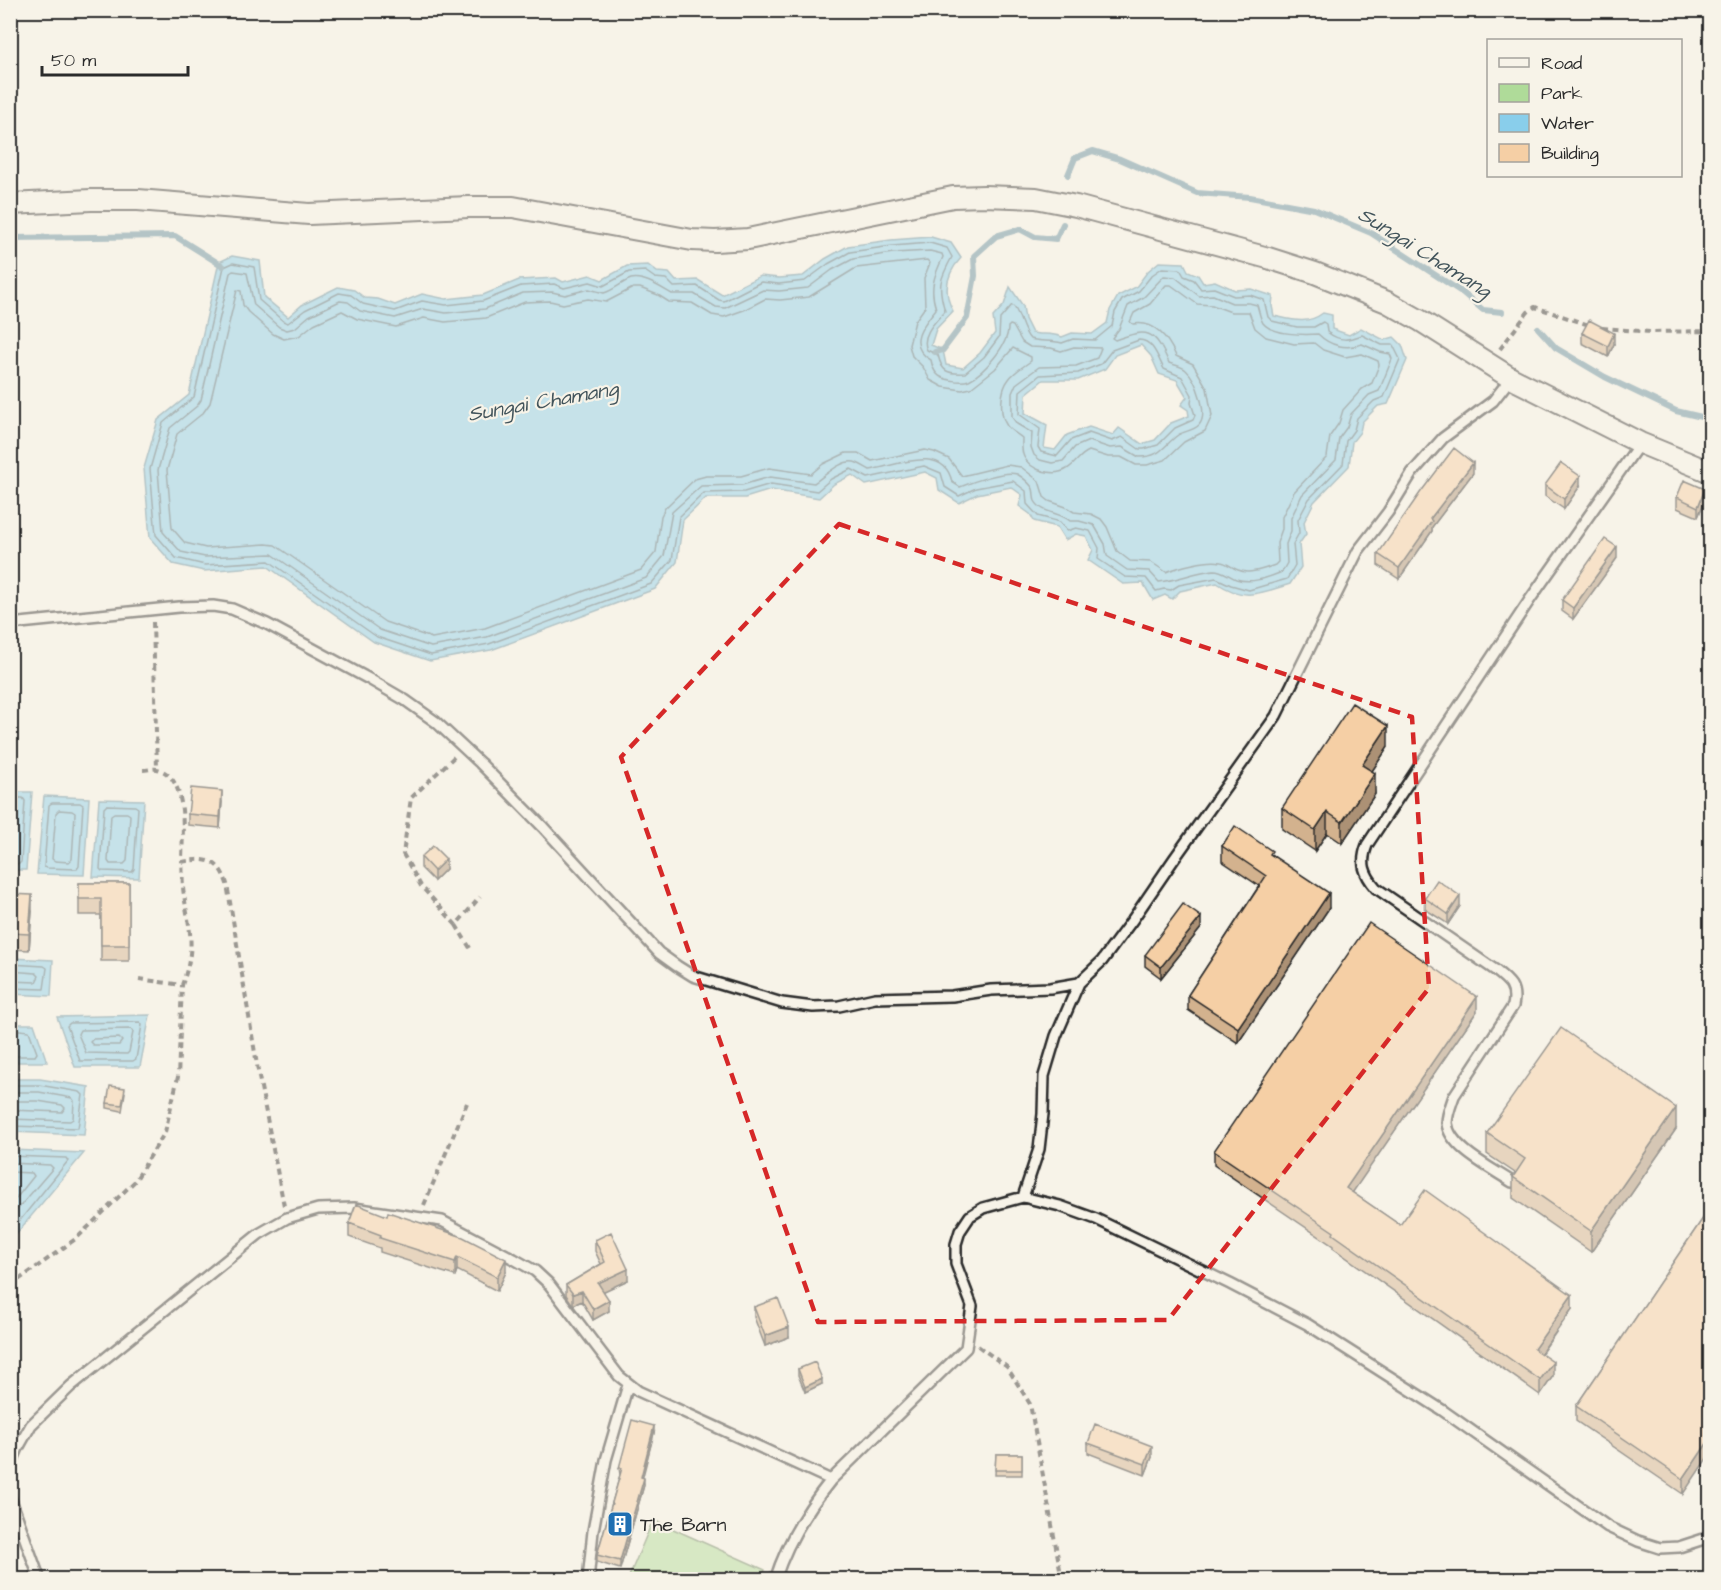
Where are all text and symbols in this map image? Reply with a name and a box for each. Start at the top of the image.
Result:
scale bar [42,39,188,77]
legend [1487,39,1682,177]
text: 50 m [51,48,96,73]
text: Road [1541,51,1582,76]
text: Park [1541,81,1583,106]
text: Water [1541,111,1594,136]
text: Building [1541,141,1599,167]
water label: Sungai Chamang [1352,200,1498,306]
water label: Sungai Chamang [466,374,622,430]
building icon: The Barn [605,1509,635,1539]
place label: The Barn [640,1511,727,1539]

